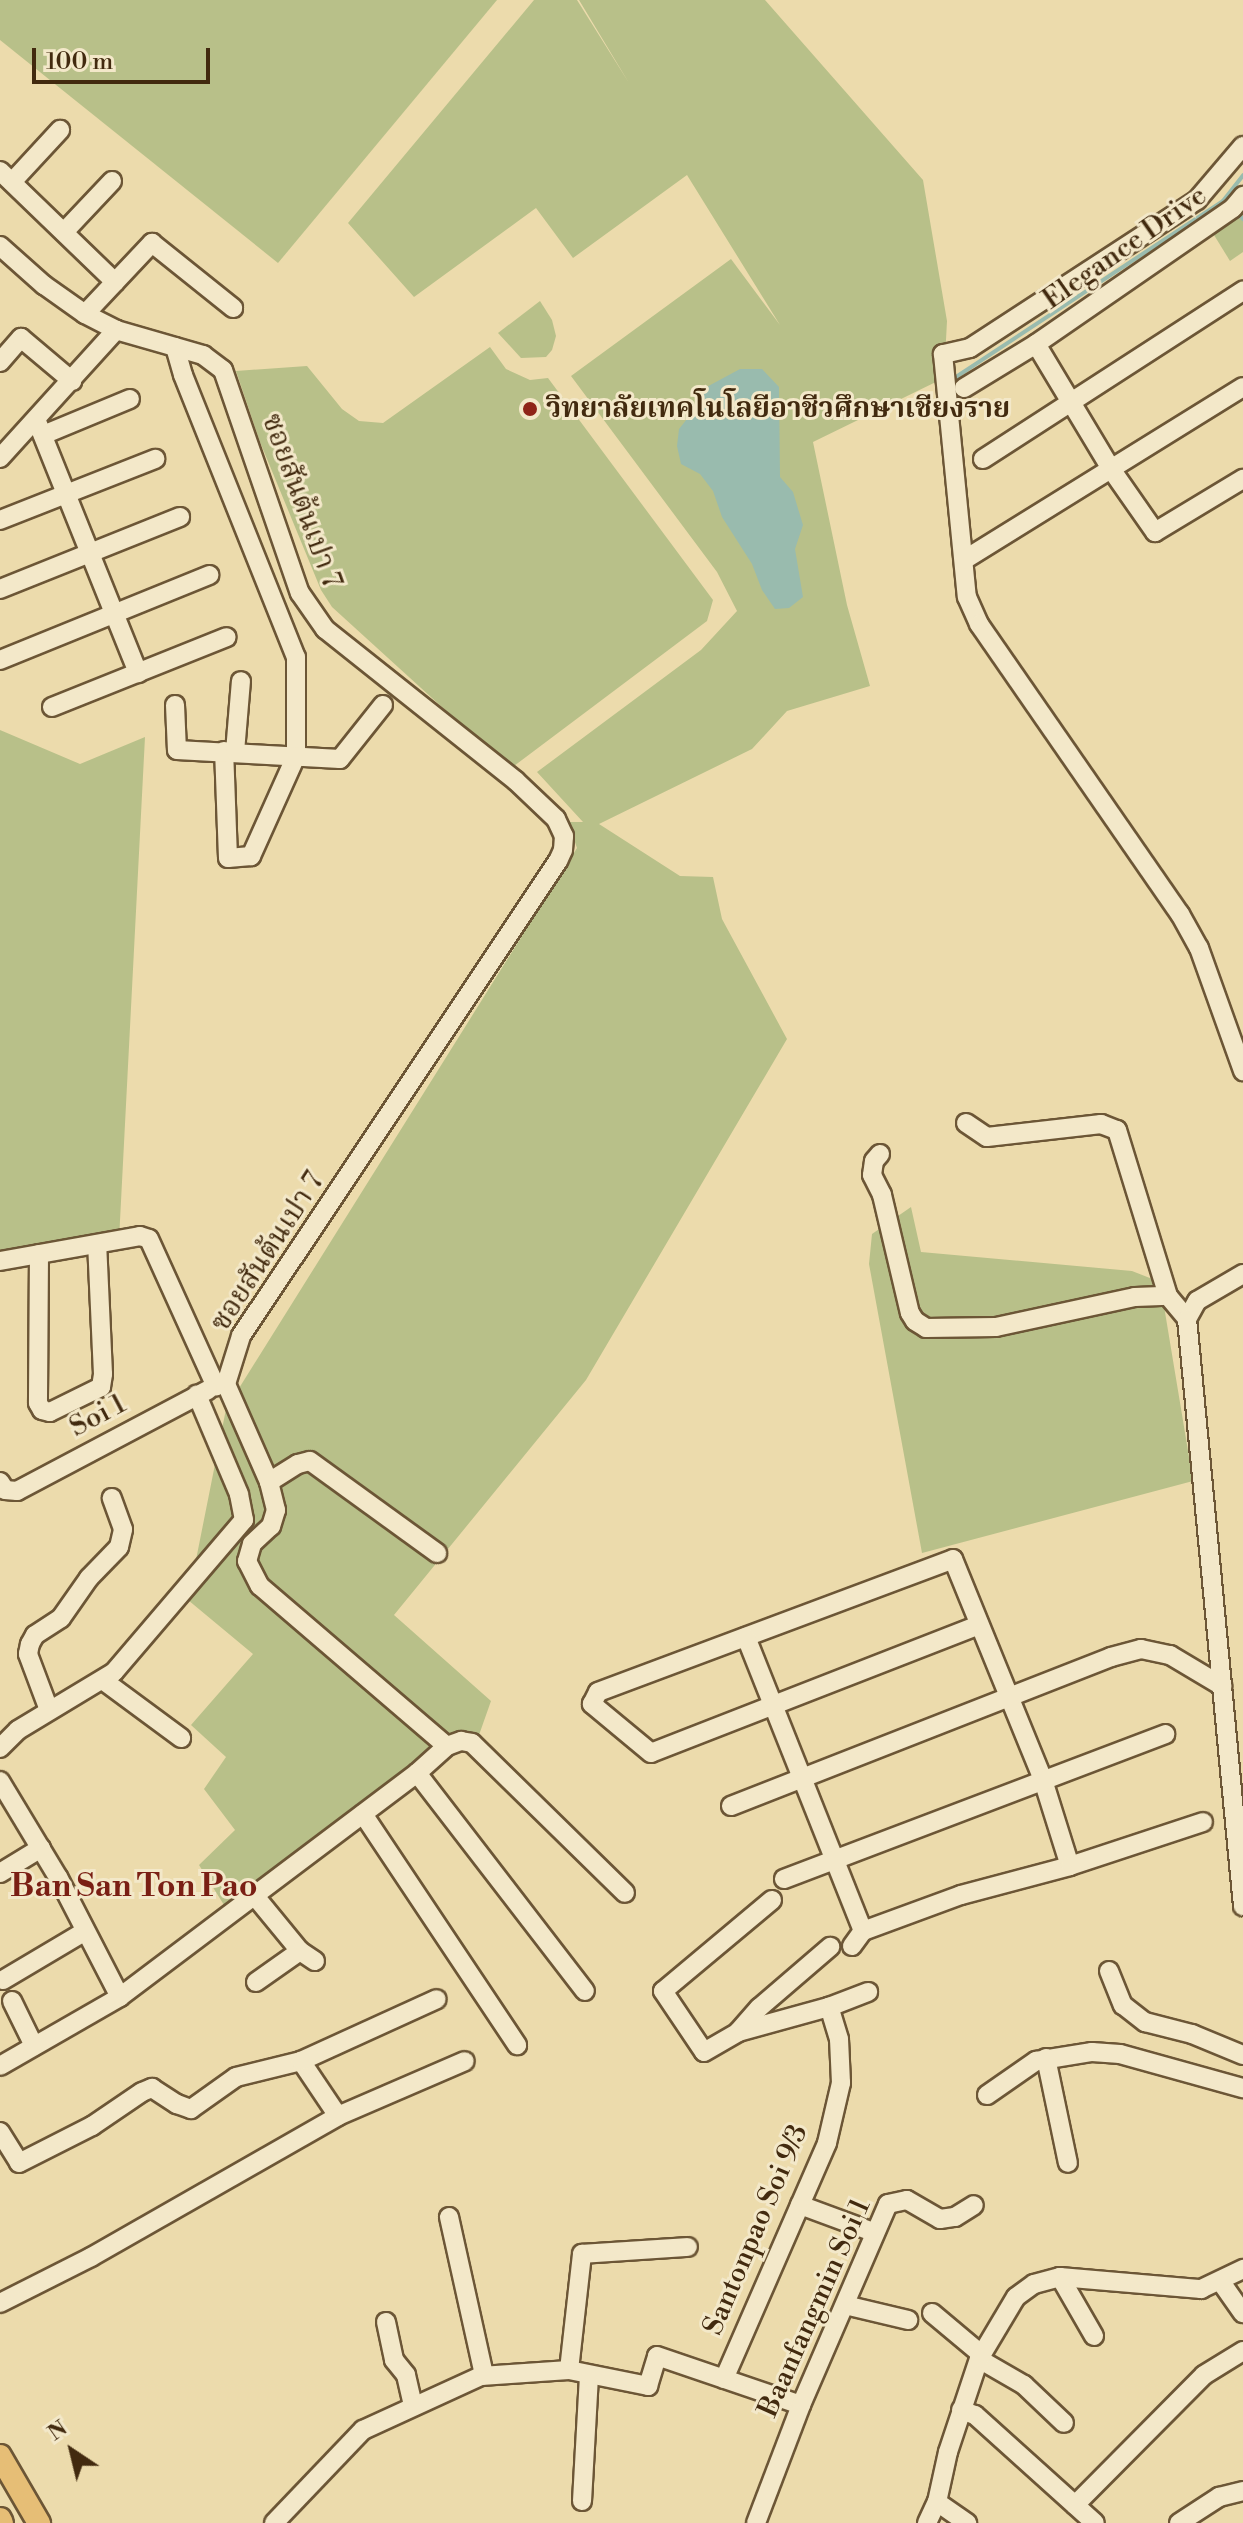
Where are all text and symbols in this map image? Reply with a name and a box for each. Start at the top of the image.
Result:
scale bar [36,32,214,82]
text: 100 m [46,47,113,77]
street label: Elegance Drive [1037,179,1213,317]
place label: วิทยาลัยเทคโนโลยีอาชีวศึกษาเชียงราย [546,392,1010,426]
marker: วิทยาลัยเทคโนโลยีอาชีวศึกษาเชียงราย [521,400,539,418]
street label: ซอยสันต้นเปา 7 [254,409,348,593]
street label: ซอยสันต้นเปา 7 [204,1166,332,1338]
street label: Soi 1 [64,1387,132,1445]
district label: Ban San Ton Pao [10,1867,258,1905]
street label: Santonpao Soi 9/3 [697,2120,815,2340]
street label: Baanfangmin Soi 1 [752,2194,878,2422]
north arrow [32,2411,112,2491]
text: N [43,2415,73,2447]

